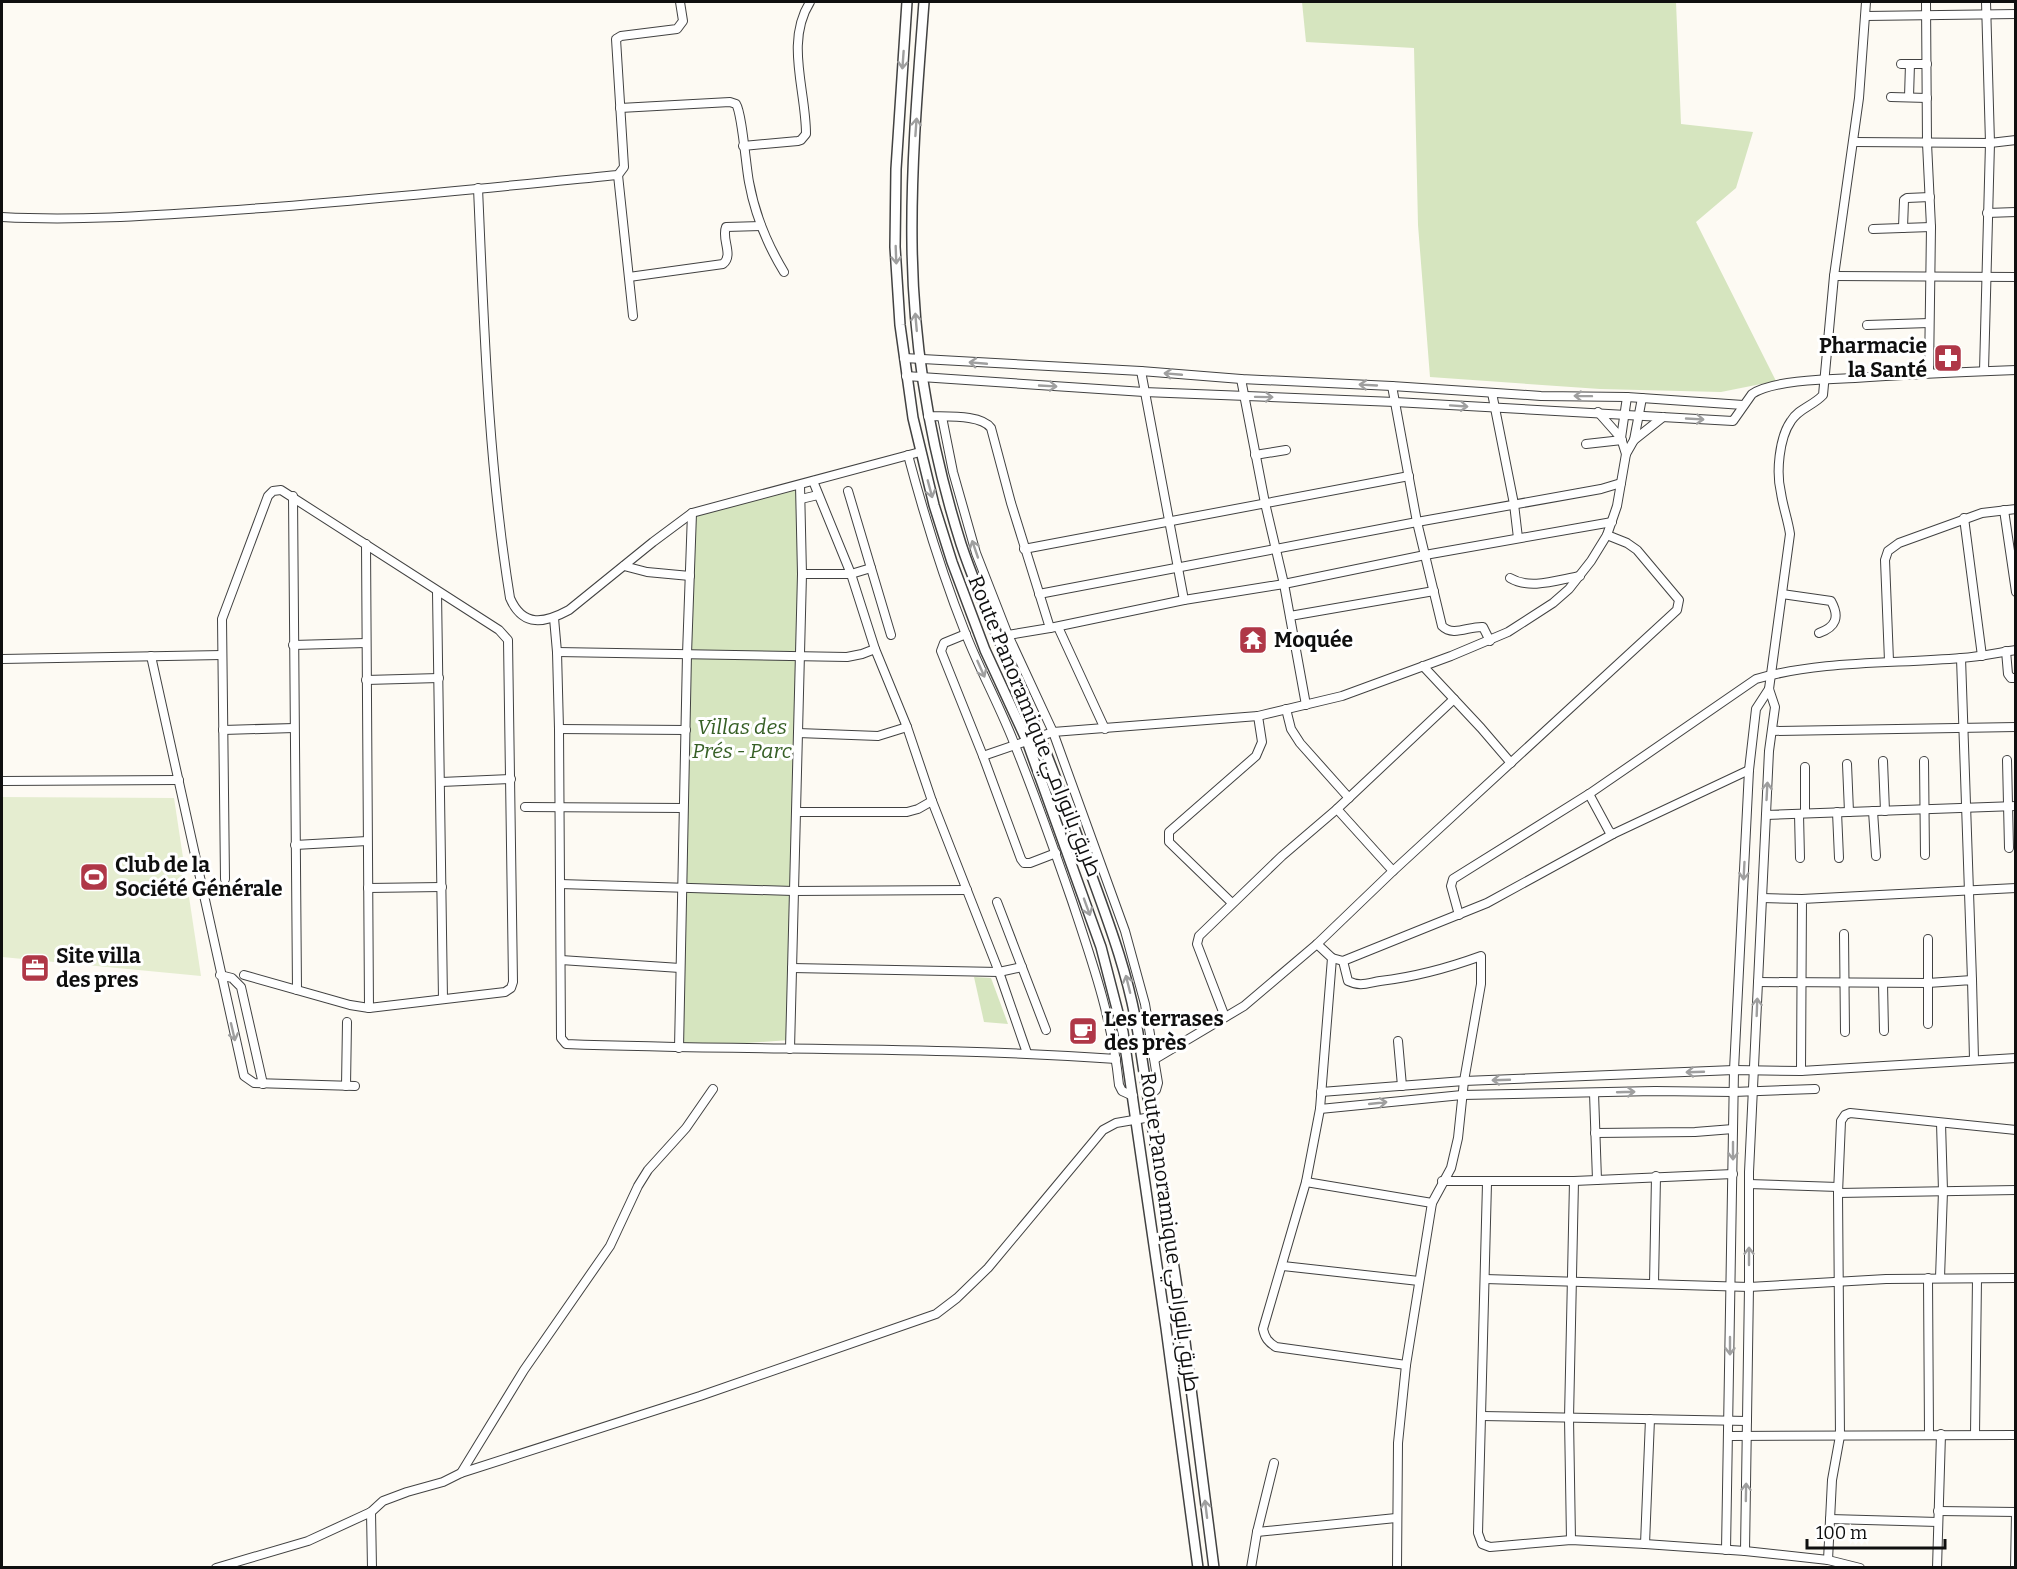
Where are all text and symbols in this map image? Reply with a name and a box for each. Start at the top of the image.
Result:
one-way arrow [897,49,908,69]
one-way arrow [910,117,921,137]
one-way arrow [890,244,901,264]
one-way arrow [910,312,921,332]
place label: Pharmacie la Santé [1819,333,1927,383]
pharmacy icon: Pharmacie la Santé [1932,342,1964,374]
one-way arrow [969,357,989,368]
one-way arrow [1163,368,1183,379]
one-way arrow [1358,379,1378,390]
one-way arrow [1038,381,1058,392]
one-way arrow [1253,391,1273,403]
one-way arrow [1574,391,1594,402]
one-way arrow [1448,401,1468,412]
one-way arrow [1685,413,1705,424]
one-way arrow [924,479,936,498]
one-way arrow [969,540,980,559]
street label: Route Panoramique طريق بانورامي [960,572,1107,882]
temple icon: Moquée [1237,624,1269,656]
place label: Moquée [1274,627,1353,653]
one-way arrow [976,659,987,677]
park label: Villas des Prés - Parc [692,714,792,764]
one-way arrow [1762,782,1773,802]
place label: Club de la Société Générale [115,852,283,902]
one-way arrow [1739,860,1750,880]
sports icon: Club de la Société Générale [78,861,110,893]
one-way arrow [1082,897,1093,915]
place label: Site villa des pres [56,943,141,993]
office icon: Site villa des pres [19,952,51,984]
one-way arrow [1122,975,1134,994]
one-way arrow [1751,997,1762,1017]
place label: Les terrases des près [1104,1006,1224,1056]
cafe icon: Les terrases des près [1067,1015,1099,1047]
one-way arrow [228,1022,239,1041]
one-way arrow [1686,1066,1706,1077]
street label: Route Panoramique طريق بانورامي [1132,1071,1205,1394]
one-way arrow [1491,1074,1511,1085]
one-way arrow [1615,1087,1635,1098]
one-way arrow [1367,1097,1387,1108]
one-way arrow [1727,1140,1739,1160]
one-way arrow [1743,1246,1755,1266]
one-way arrow [1724,1335,1736,1355]
one-way arrow [1740,1483,1752,1503]
one-way arrow [1201,1500,1212,1520]
scale bar [1807,1512,1945,1550]
text: 100 m [1816,1522,1867,1544]

